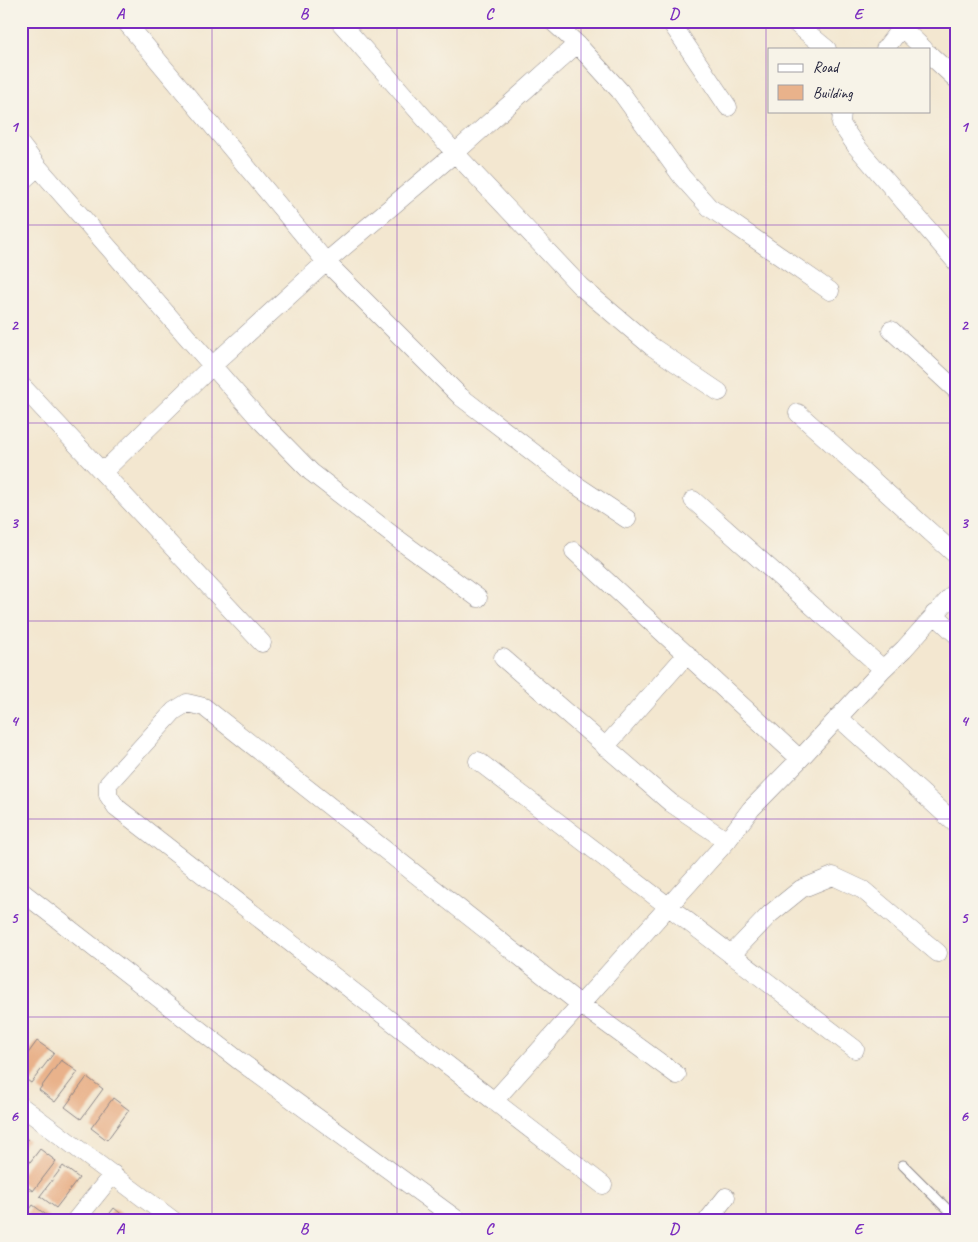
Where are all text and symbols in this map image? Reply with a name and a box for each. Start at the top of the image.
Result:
text: A [116,4,126,24]
text: B [300,4,310,24]
text: C [485,4,495,24]
text: D [669,4,680,24]
text: E [854,4,865,24]
legend [768,48,930,112]
text: Road [813,58,840,77]
text: Building [813,84,853,103]
text: 1 [10,117,19,137]
text: 1 [960,117,969,137]
text: 2 [10,315,19,335]
text: 2 [960,315,969,335]
text: 3 [10,513,19,533]
text: 3 [960,513,969,533]
text: 4 [10,711,19,731]
text: 4 [960,711,969,731]
text: 5 [11,908,20,928]
text: 5 [961,908,970,928]
text: 6 [10,1106,19,1126]
text: 6 [960,1106,969,1126]
text: A [116,1219,126,1239]
text: B [300,1219,310,1239]
text: C [485,1219,495,1239]
text: D [669,1219,680,1239]
text: E [854,1219,865,1239]

